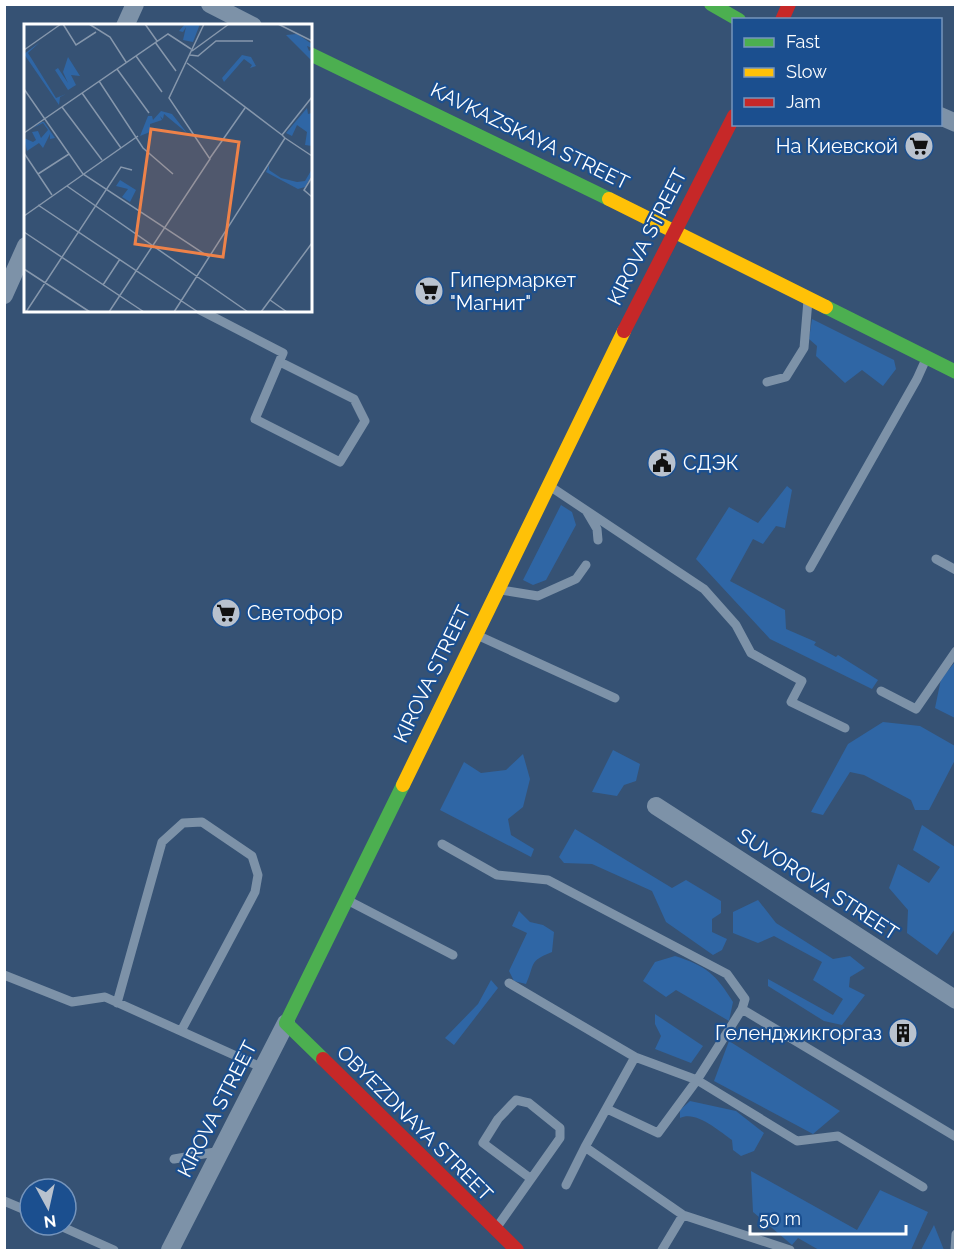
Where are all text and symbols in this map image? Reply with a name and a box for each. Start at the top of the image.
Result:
legend [732,18,942,126]
inset map [24,24,312,312]
text: Fast [786,31,820,52]
text: Slow [786,61,827,82]
street label: KAVKAZSKAYA STREET [427,77,633,195]
text: Jam [786,91,821,112]
supermarket icon: На Киевской [903,130,935,162]
place label: На Киевской [776,134,898,158]
street label: KIROVA STREET [602,165,692,309]
place label: Гипермаркет "Магнит" [450,268,576,315]
supermarket icon: Гипермаркет "Магнит" [413,275,445,307]
public building icon: СДЭК [646,447,678,479]
place label: СДЭК [683,451,739,475]
supermarket icon: Светофор [210,597,242,629]
place label: Светофор [247,601,343,625]
street label: KIROVA STREET [388,601,476,747]
street label: SUVOROVA STREET [733,823,903,945]
building icon: Геленджикгоргаз [887,1017,919,1049]
place label: Геленджикгоргаз [715,1021,882,1045]
street label: KIROVA STREET [172,1037,262,1181]
street label: OBYEZDNAYA STREET [332,1040,498,1206]
north arrow [18,1177,78,1237]
scale bar [750,1198,906,1236]
text: 50 m [759,1208,801,1229]
text: N [43,1211,57,1232]

